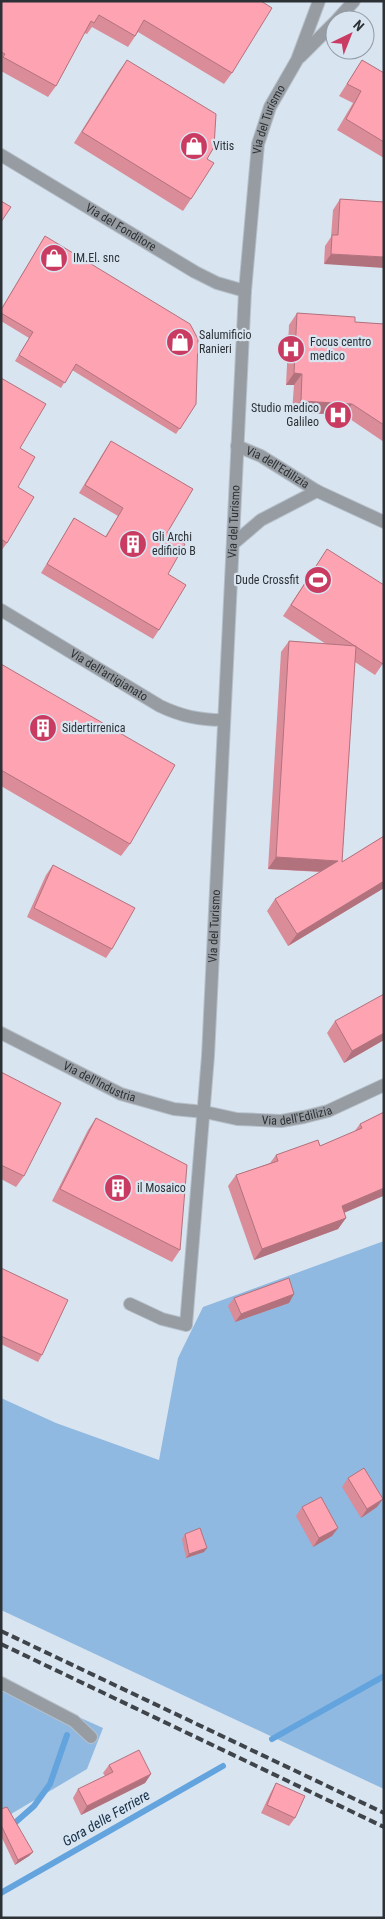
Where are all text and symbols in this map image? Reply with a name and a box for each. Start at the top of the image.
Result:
north arrow [325,10,375,60]
text: N [350,17,367,34]
street label: Via del Turismo [250,82,288,155]
shop icon: Vitis [179,131,209,161]
place label: Vitis [213,139,234,153]
street label: Via del Fonditore [83,201,159,254]
shop icon: IM.El. snc [39,243,69,273]
place label: IM.El. snc [73,251,120,265]
shop icon: Salumificio Ranieri [165,327,195,357]
place label: Salumificio Ranieri [199,328,252,356]
hospital icon: Focus centro medico [276,334,306,364]
place label: Focus centro medico [310,335,371,363]
hospital icon: Studio medico Galileo [323,400,353,430]
place label: Studio medico Galileo [251,401,319,429]
street label: Via dell'Edilizia [244,444,312,492]
street label: Via del Turismo [225,485,243,559]
building icon: Gli Archi edificio B [118,529,148,559]
place label: Gli Archi edificio B [152,530,196,558]
sports icon: Dude Crossfit [303,565,333,595]
place label: Dude Crossfit [235,573,299,587]
street label: Via dell'artigianato [67,646,150,704]
building icon: Sidertirrenica [28,713,58,743]
place label: Sidertirrenica [62,721,126,735]
street label: Via del Turismo [206,889,223,963]
street label: Via dell'Industria [61,1059,137,1105]
street label: Via dell'Edilizia [261,1103,335,1128]
building icon: il Mosaico [103,1173,133,1203]
place label: il Mosaico [137,1181,186,1195]
water label: Gora delle Ferriere [59,1787,153,1849]

